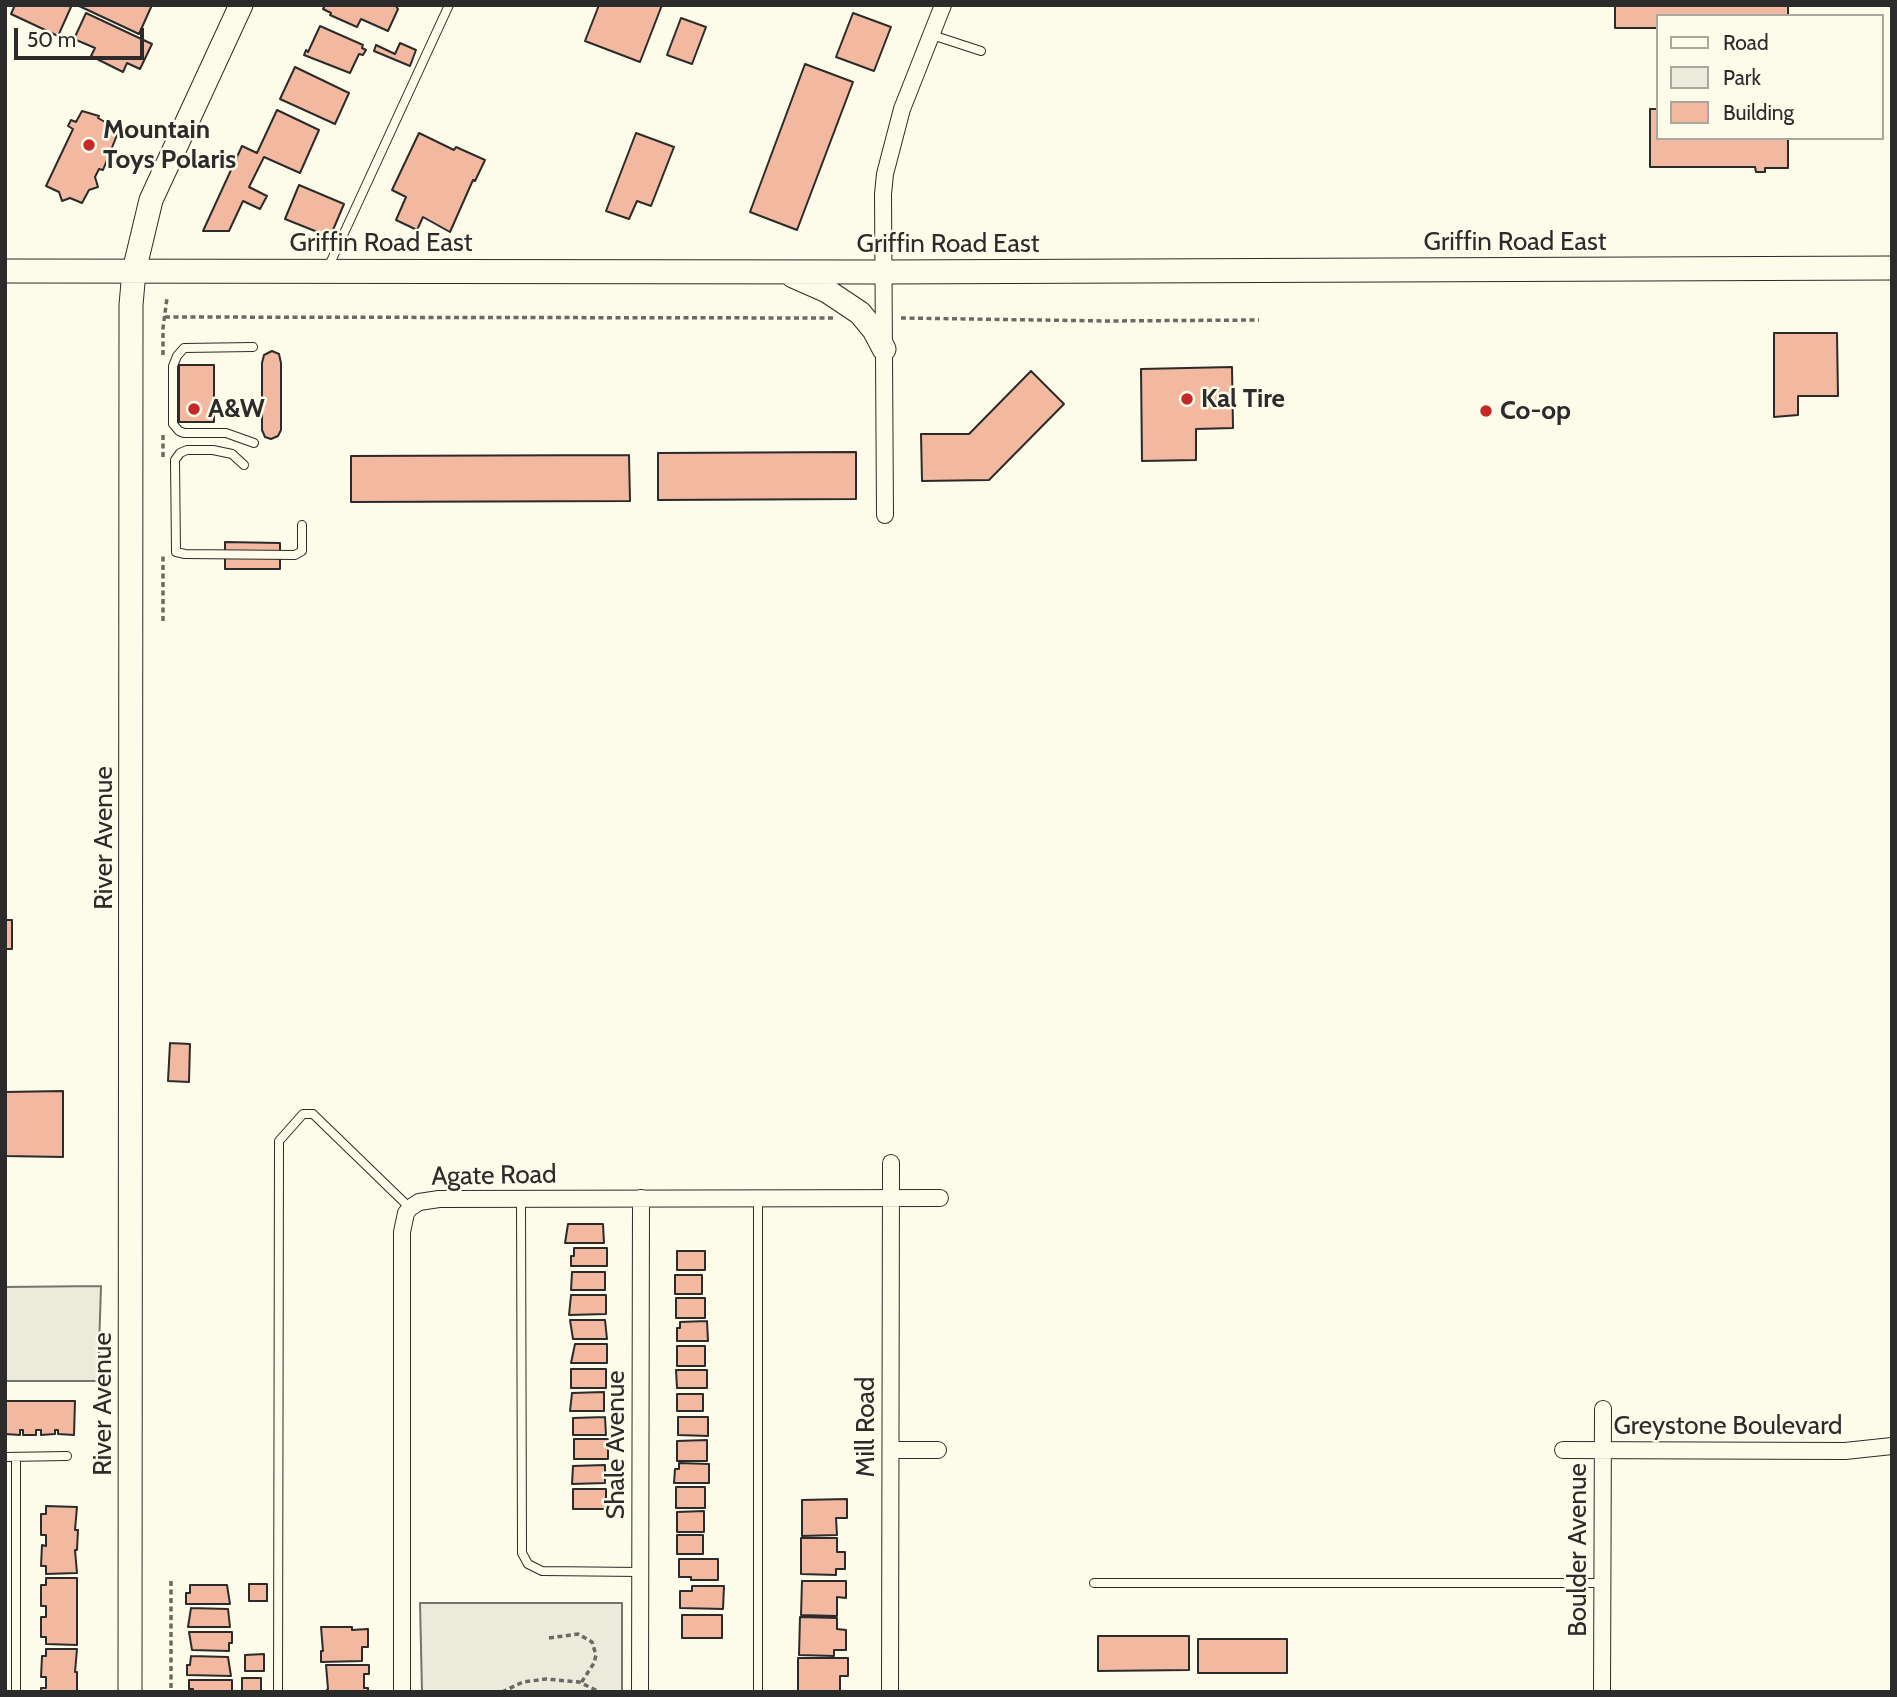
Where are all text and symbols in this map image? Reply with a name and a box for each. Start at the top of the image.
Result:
scale bar [18,14,147,58]
legend [1656,14,1883,140]
text: 50 m [27,27,76,52]
text: Road [1723,30,1769,55]
text: Park [1723,65,1761,90]
text: Building [1723,100,1794,125]
place label: Mountain Toys Polaris [103,114,236,176]
marker: Mountain Toys Polaris [81,137,97,153]
street label: Griffin Road East [1424,226,1606,258]
street label: Griffin Road East [290,227,472,259]
street label: Griffin Road East [857,228,1039,260]
place label: Kal Tire [1201,383,1285,415]
marker: Kal Tire [1179,391,1195,407]
place label: A&W [208,393,265,425]
place label: Co-op [1500,395,1571,427]
marker: A&W [186,401,202,417]
marker: Co-op [1478,403,1494,419]
street label: River Avenue [88,766,120,910]
street label: Agate Road [431,1159,557,1193]
street label: River Avenue [87,1332,119,1476]
street label: Shale Avenue [600,1370,632,1520]
street label: Mill Road [850,1377,882,1477]
street label: Greystone Boulevard [1614,1410,1842,1442]
street label: Boulder Avenue [1562,1463,1594,1637]

